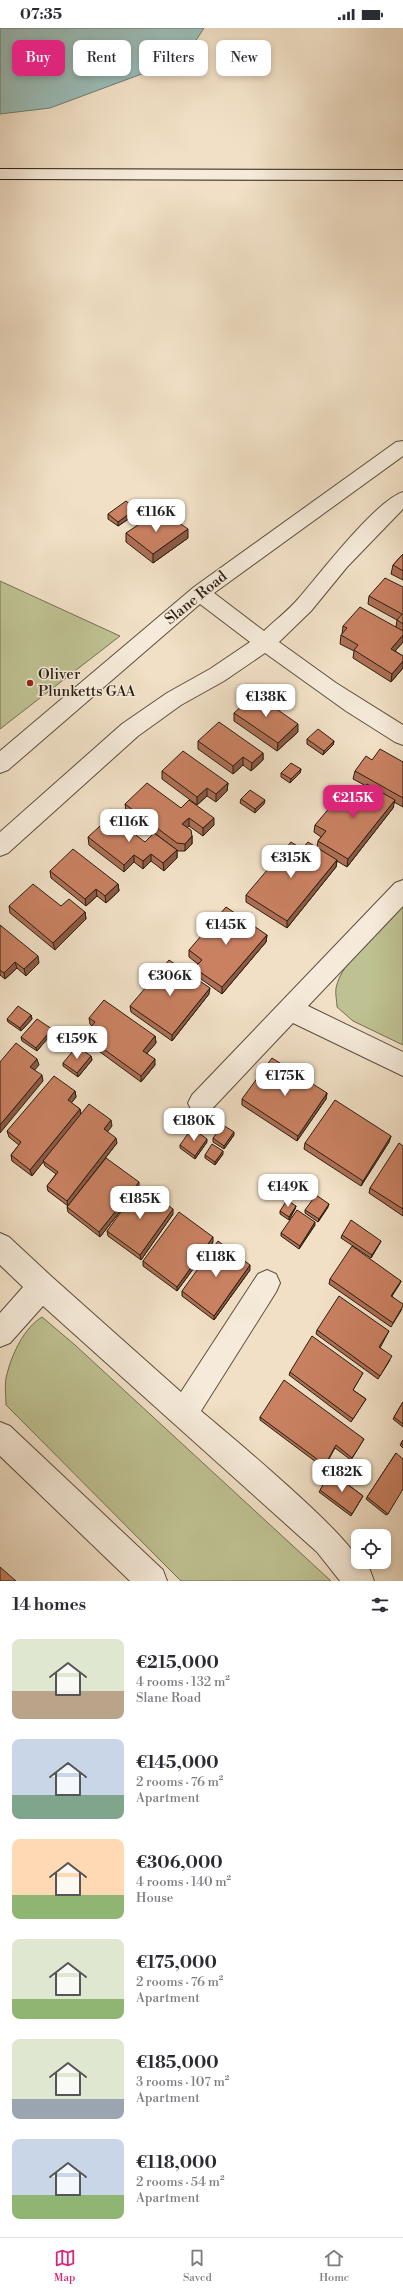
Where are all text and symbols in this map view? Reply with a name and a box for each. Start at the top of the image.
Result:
text: 07:35 [20,5,62,24]
chip: Buy [12,40,65,76]
chip: Rent [73,40,131,76]
chip: Filters [139,40,208,76]
chip: New [216,40,271,76]
pin: €116K [128,499,184,533]
text: €116K [136,504,176,520]
street label: Slane Road [161,567,232,629]
place label: Oliver Plunketts GAA [38,665,136,701]
marker: Oliver Plunketts GAA [25,678,35,688]
pin: €138K [238,684,294,718]
text: €138K [245,689,287,705]
pin: €215K [325,785,381,819]
text: €215K [332,790,374,806]
pin: €116K [101,809,157,843]
text: €116K [109,814,149,830]
pin: €315K [263,845,319,879]
text: €315K [271,850,311,866]
pin: €145K [198,912,254,946]
text: €145K [205,917,247,933]
pin: €306K [142,963,198,997]
text: €306K [148,968,192,984]
pin: €159K [49,1026,105,1060]
text: €159K [56,1031,98,1047]
pin: €175K [257,1063,313,1097]
text: €175K [265,1068,305,1084]
pin: €180K [166,1108,222,1142]
text: €180K [173,1113,215,1129]
pin: €149K [260,1174,316,1208]
text: €149K [267,1179,309,1195]
pin: €185K [112,1186,168,1220]
text: €185K [119,1191,161,1207]
pin: €118K [188,1244,244,1278]
text: €118K [196,1249,236,1265]
pin: €182K [314,1459,370,1493]
text: €182K [321,1464,363,1480]
map controls [351,1529,391,1569]
button: locate [351,1529,391,1569]
text: 14 homes [12,1594,86,1616]
icon: filters [369,1594,391,1616]
text: €215,000 [136,1652,219,1674]
icon: home [44,1655,92,1703]
text: 4 rooms · 132 m² [136,1674,230,1690]
text: Slane Road [136,1690,201,1706]
text: €145,000 [136,1752,219,1774]
icon: home [44,1755,92,1803]
text: 2 rooms · 76 m² [136,1774,223,1790]
text: Apartment [136,1790,200,1806]
text: €306,000 [136,1852,223,1874]
icon: home [44,1855,92,1903]
text: 4 rooms · 140 m² [136,1874,231,1890]
text: House [136,1890,173,1906]
text: €175,000 [136,1952,217,1974]
icon: home [44,1955,92,2003]
text: 2 rooms · 76 m² [136,1974,223,1990]
text: Apartment [136,1990,200,2006]
text: €185,000 [136,2052,219,2074]
icon: home [44,2055,92,2103]
text: 3 rooms · 107 m² [136,2074,229,2090]
text: Apartment [136,2090,200,2106]
text: €118,000 [136,2152,217,2174]
icon: home [44,2155,92,2203]
text: 2 rooms · 54 m² [136,2174,225,2190]
text: Apartment [136,2190,200,2206]
tab: Map [54,2247,76,2285]
tab: Saved [183,2247,212,2285]
tab: Home [319,2247,349,2285]

